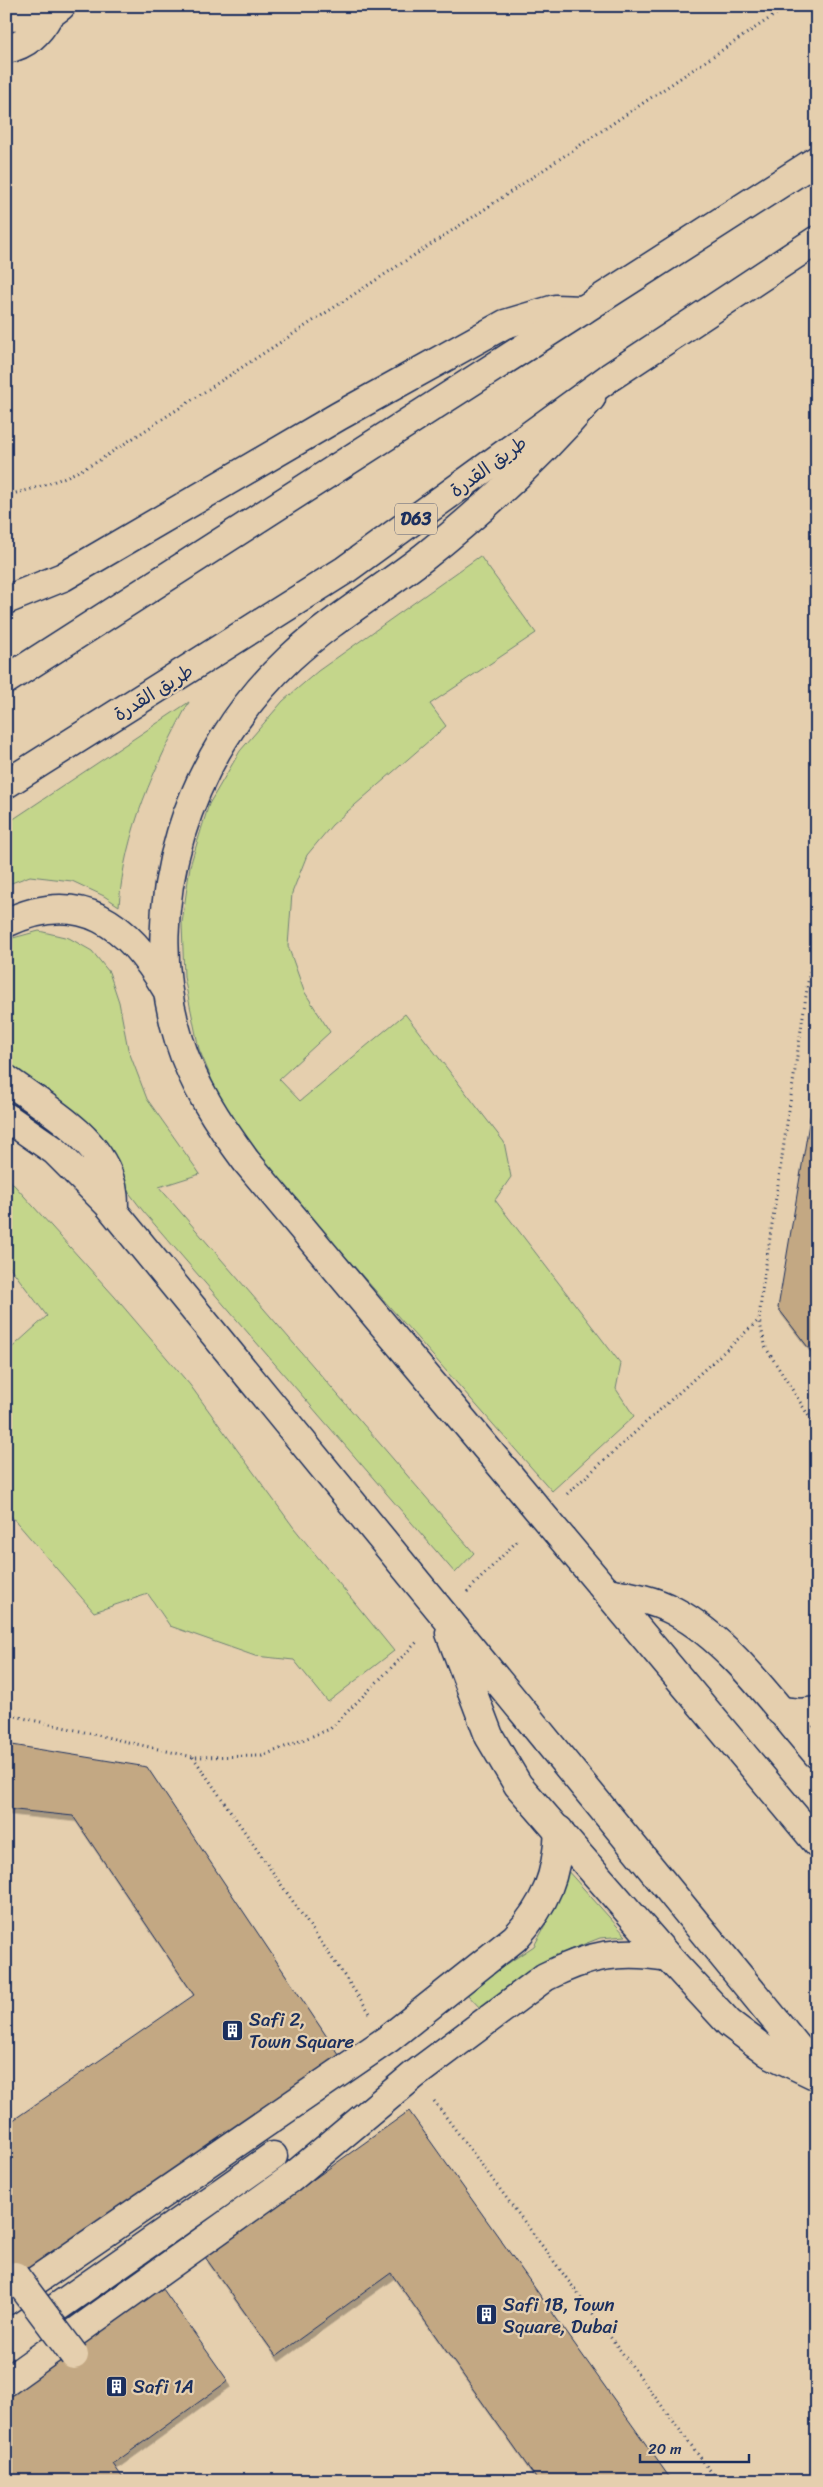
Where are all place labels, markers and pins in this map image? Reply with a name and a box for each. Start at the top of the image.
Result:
place label: Safi 2, Town Square [249,2003,355,2058]
building icon: Safi 2, Town Square [221,2018,245,2042]
place label: Safi 1B, Town Square, Dubai [503,2288,618,2343]
building icon: Safi 1B, Town Square, Dubai [475,2303,499,2327]
place label: Safi 1A [133,2370,194,2403]
building icon: Safi 1A [105,2374,129,2398]

